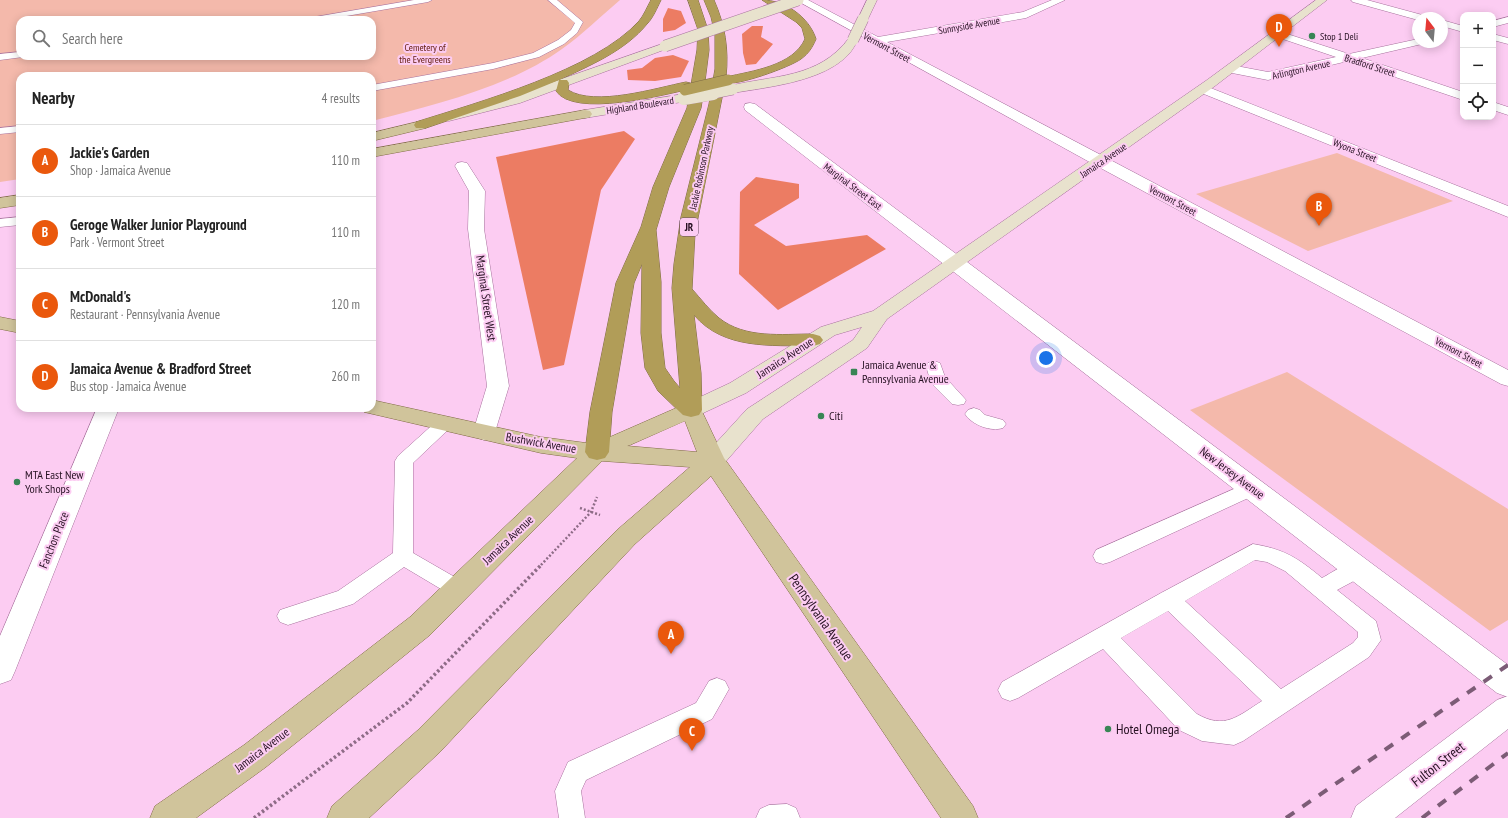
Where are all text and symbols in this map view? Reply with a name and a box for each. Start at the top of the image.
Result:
north arrow [1412,12,1448,48]
map controls [1460,12,1496,120]
button: + [1460,12,1496,48]
street label: Sunnyside Avenue [937,14,1001,37]
pin: D [1266,14,1292,47]
search box [16,16,376,60]
icon: search [30,27,52,49]
text: Search here [62,29,123,48]
street label: Vermont Street [860,29,913,65]
place label: Stop 1 Deli [1320,30,1358,43]
marker: Stop 1 Deli [1307,31,1317,41]
park label: Cemetery of the Evergreens [399,41,451,66]
button: − [1460,48,1496,84]
street label: Bradford Street [1343,51,1397,80]
street label: Arlington Avenue [1271,56,1331,82]
button: locate [1460,84,1496,120]
text: Nearby [32,87,75,109]
text: 4 results [321,90,360,107]
street label: Highland Boulevard [605,94,675,117]
street label: Jackie Robinson Parkway [686,125,717,212]
street label: Wyona Street [1331,136,1379,165]
street label: Jamaica Avenue [1077,140,1129,181]
text: Jackie's Garden [70,143,150,162]
text: A [42,152,48,169]
text: 110 m [331,152,360,169]
street label: Marginal Street East [821,160,885,213]
text: Shop · Jamaica Avenue [70,162,171,179]
street label: Vermont Street [1146,182,1199,218]
pin: B [1306,193,1332,226]
text: Geroge Walker Junior Playground [70,215,247,234]
road number: JR [680,218,698,236]
text: B [42,224,48,241]
text: 110 m [331,224,360,241]
text: Park · Vermont Street [70,234,164,251]
street label: Marginal Street West [473,254,500,342]
text: McDonald's [70,287,131,306]
text: C [42,296,48,313]
text: 120 m [331,296,360,313]
text: Restaurant · Pennsylvania Avenue [70,306,220,323]
street label: Jamaica Avenue [753,334,816,382]
street label: Vermont Street [1432,334,1485,370]
your location [1036,348,1056,368]
place label: Jamaica Avenue & Pennsylvania Avenue [861,357,949,386]
text: Jamaica Avenue & Bradford Street [70,359,251,378]
marker: Jamaica Avenue & Pennsylvania Avenue [849,367,859,377]
text: D [42,368,48,385]
text: 260 m [331,368,360,385]
text: Bus stop · Jamaica Avenue [70,378,186,395]
place label: Citi [829,408,843,423]
marker: Citi [816,411,826,421]
street label: Bushwick Avenue [505,429,577,456]
street label: New Jersey Avenue [1197,443,1268,502]
place label: MTA East New York Shops [25,467,84,496]
marker: MTA East New York Shops [12,477,22,487]
street label: Fanchon Place [35,509,72,570]
street label: Jamaica Avenue [479,512,536,568]
street label: Pennsylvania Avenue [785,570,857,664]
pin: A [658,621,684,654]
pin: C [679,718,705,751]
place label: Hotel Omega [1116,720,1179,738]
street label: Jamaica Avenue [231,724,292,776]
marker: Hotel Omega [1103,724,1113,734]
street label: Fulton Street [1408,737,1468,790]

